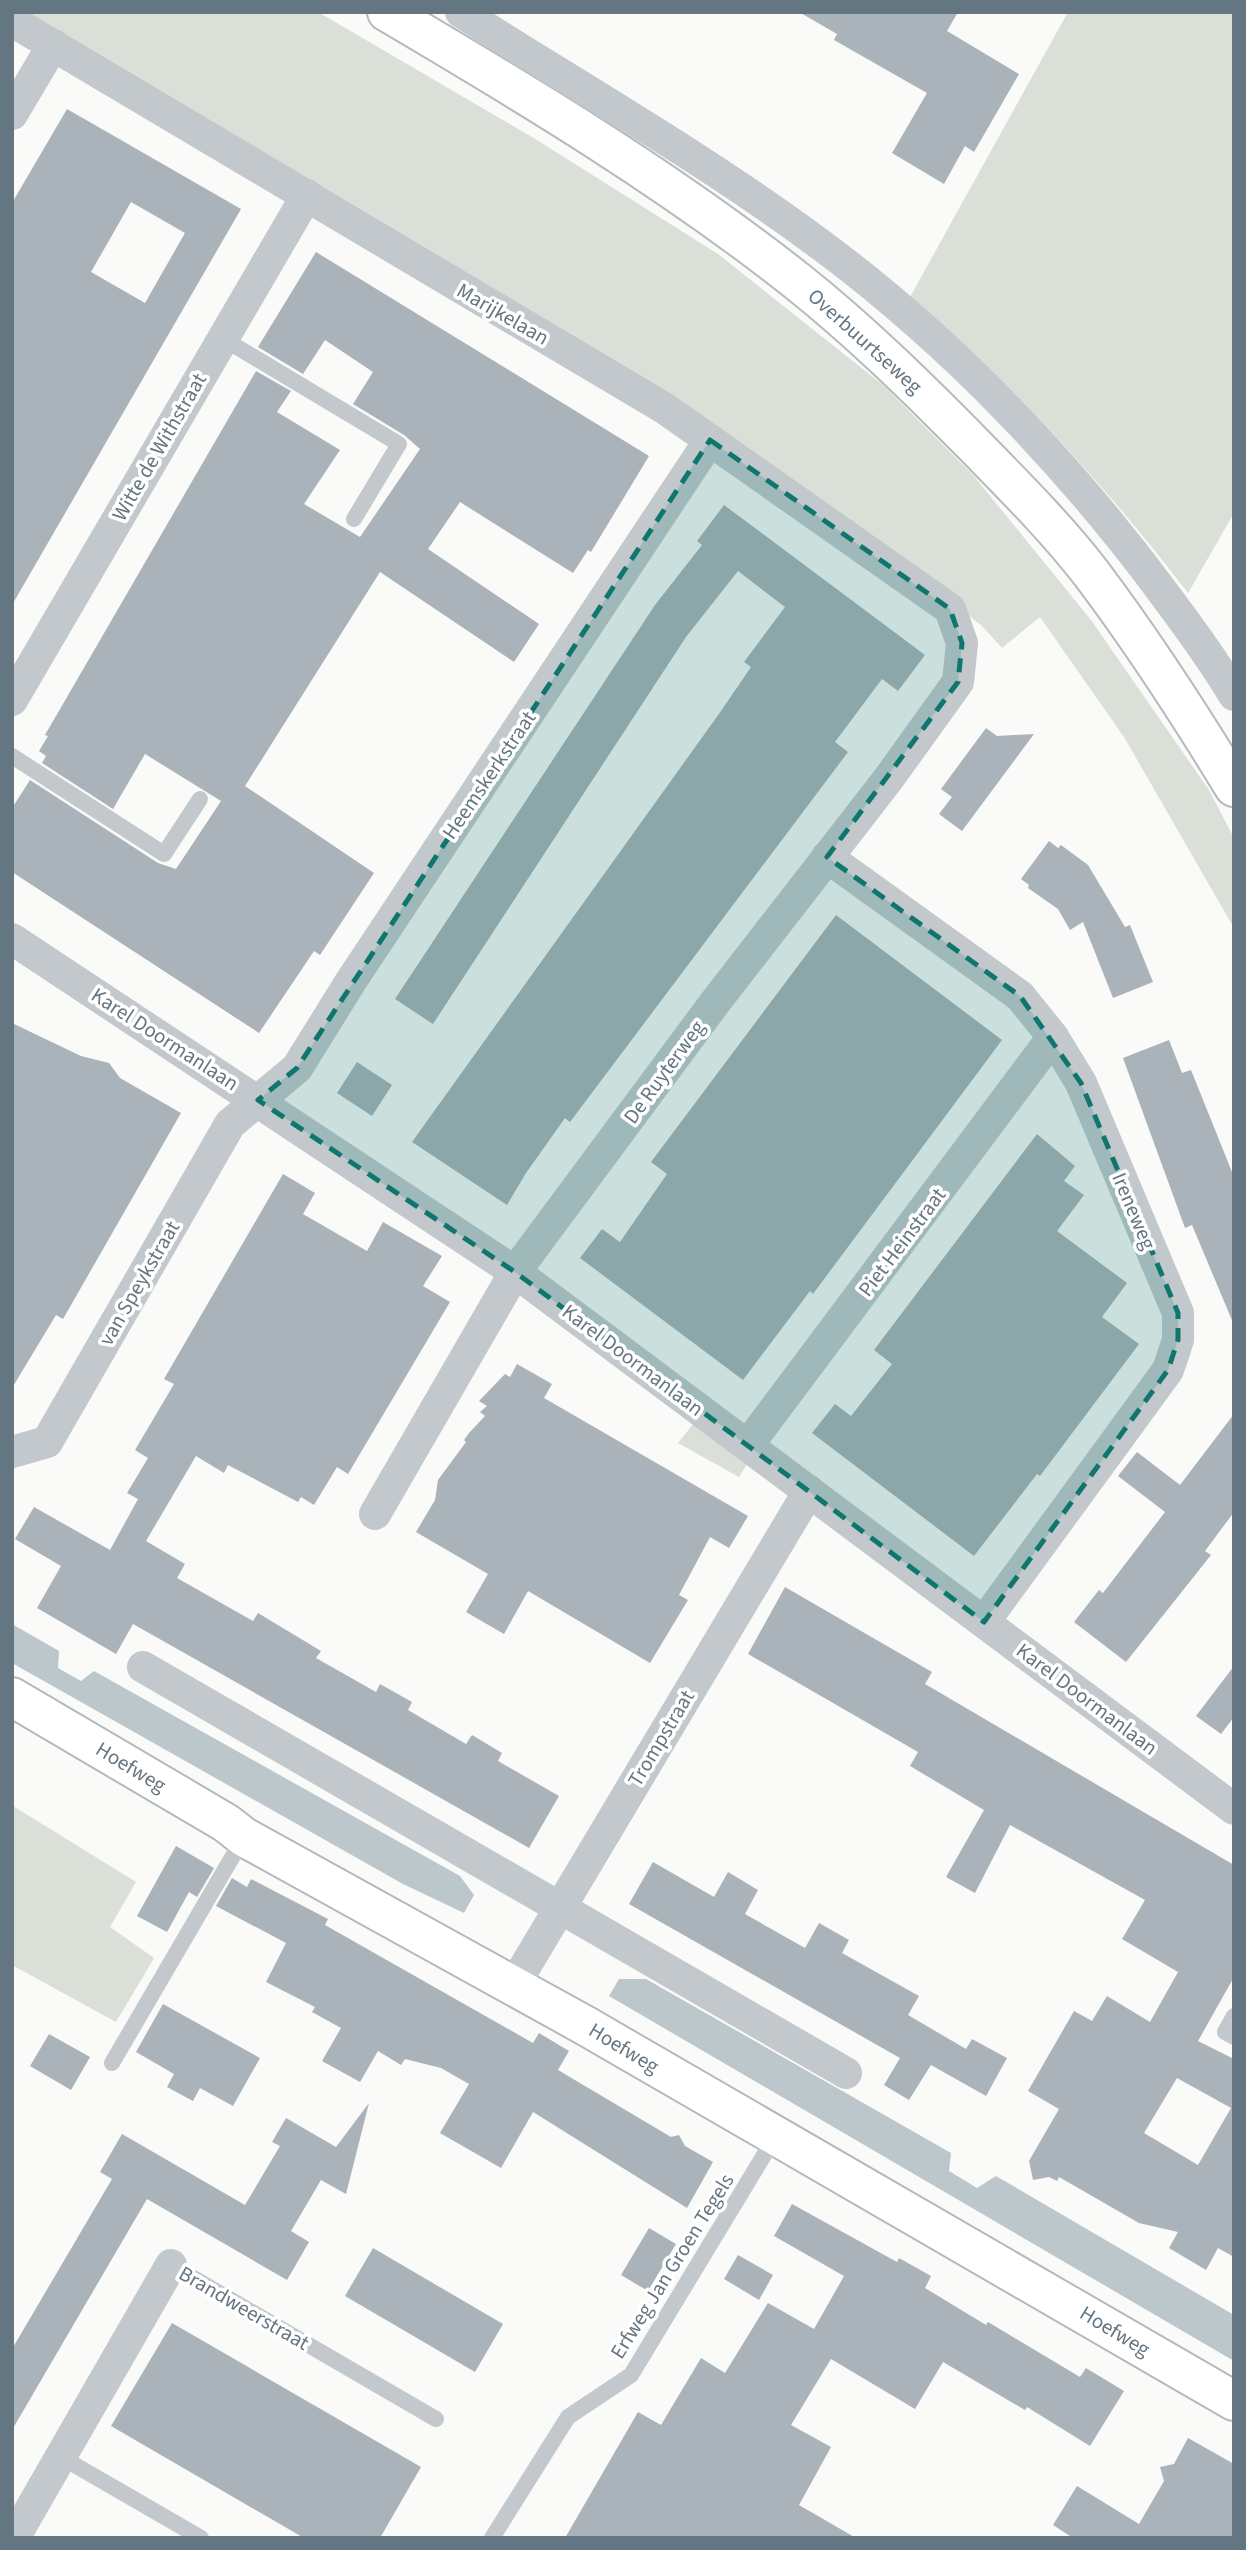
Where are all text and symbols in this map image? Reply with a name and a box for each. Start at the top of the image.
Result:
street label: Marijkelaan [451,276,555,352]
street label: Overbuurtseweg [801,281,929,401]
street label: Witte de Withstraat [104,367,214,527]
street label: Heemskerkstraat [435,705,543,845]
street label: Karel Doormanlaan [85,980,245,1098]
street label: De Ruyterweg [616,1014,712,1130]
street label: Ireneweg [1104,1168,1164,1254]
street label: Piet Heinstraat [851,1181,953,1303]
street label: van Speykstraat [91,1215,187,1351]
street label: Karel Doormanlaan [556,1297,710,1423]
street label: Karel Doormanlaan [1010,1636,1164,1762]
street label: Trompstraat [620,1684,702,1792]
street label: Hoefweg [90,1734,172,1800]
street label: Hoefweg [583,2015,665,2081]
street label: Erfweg Jan Groen Tegels [603,2167,741,2364]
street label: Brandweerstraat [173,2258,315,2358]
street label: Hoefweg [1074,2298,1156,2364]

